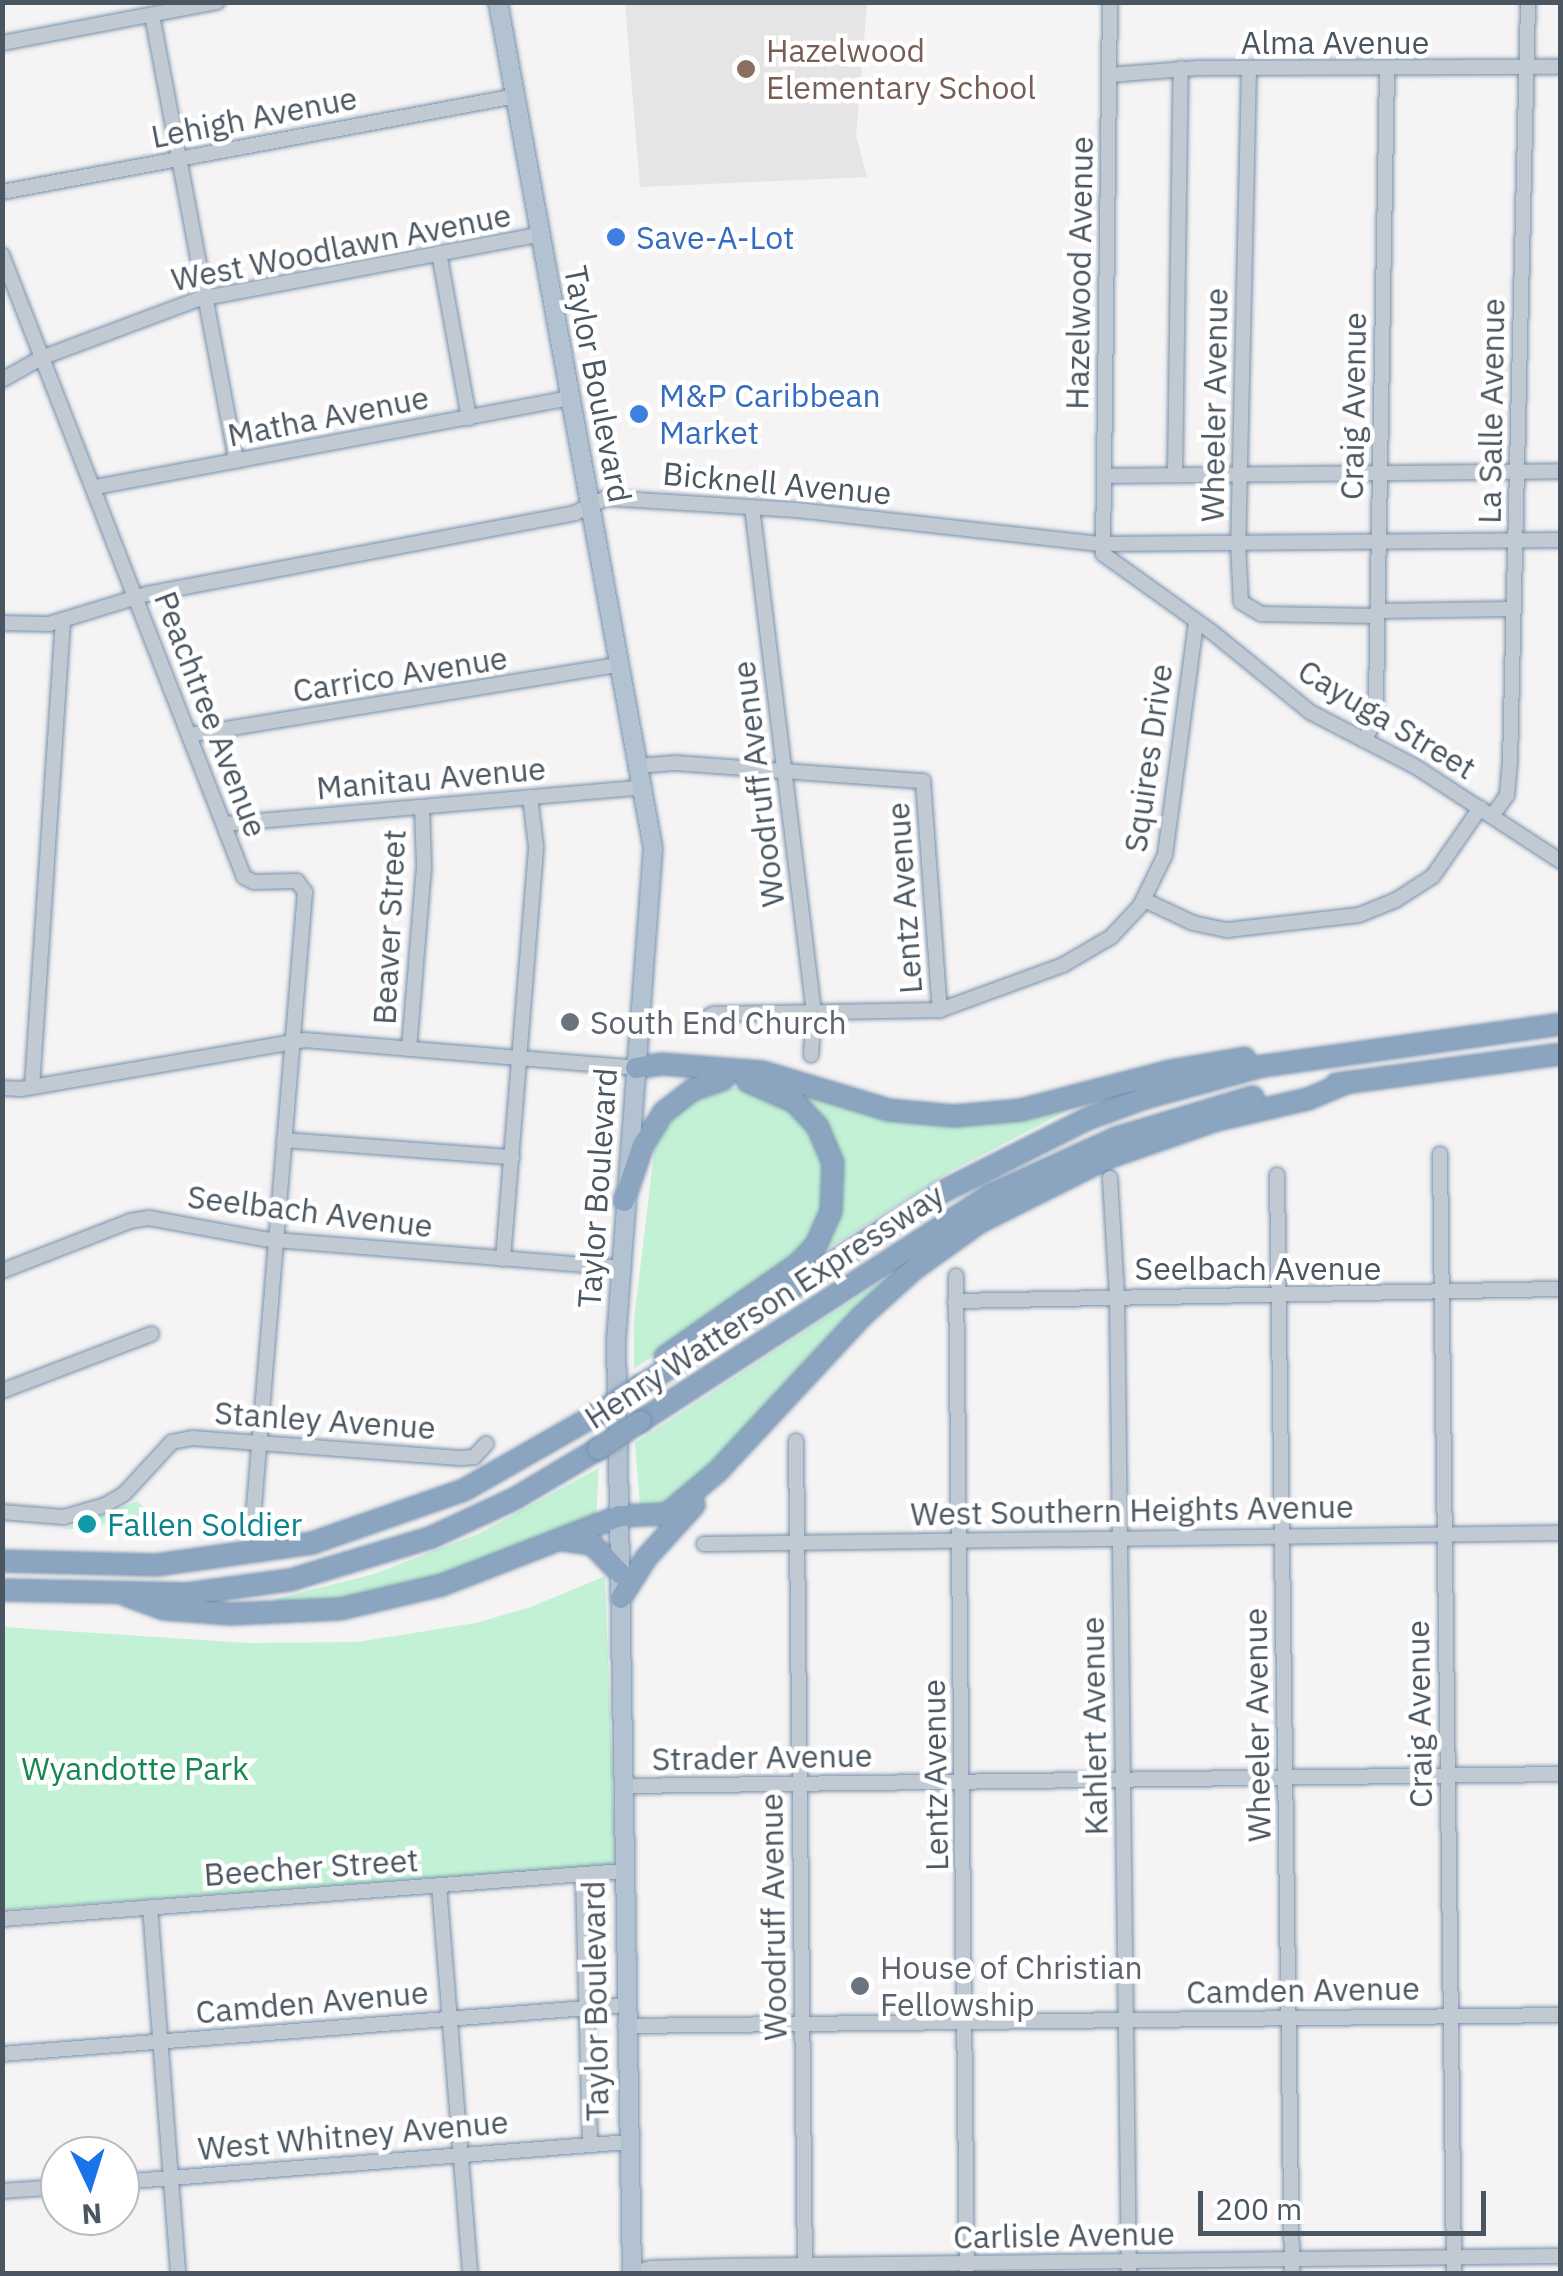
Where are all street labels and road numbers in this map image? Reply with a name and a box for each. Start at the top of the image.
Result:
street label: Alma Avenue [1241,23,1429,61]
street label: Lehigh Avenue [148,78,360,156]
street label: Hazelwood Avenue [1057,136,1101,410]
street label: West Woodlawn Avenue [168,195,514,299]
street label: Taylor Boulevard [556,262,640,506]
street label: Wheeler Avenue [1193,288,1235,522]
street label: La Salle Avenue [1470,298,1512,524]
street label: Craig Avenue [1332,312,1374,500]
street label: Matha Avenue [224,378,432,454]
street label: Bicknell Avenue [661,454,893,512]
street label: Peachtree Avenue [146,586,276,842]
street label: Carrico Avenue [290,638,510,710]
street label: Cayuga Street [1291,651,1483,787]
street label: Woodruff Avenue [724,659,792,909]
street label: Squires Drive [1116,661,1180,855]
street label: Manitau Avenue [315,749,547,807]
street label: Lentz Avenue [878,801,930,995]
street label: Beaver Street [365,828,413,1026]
street label: Taylor Boulevard [569,1067,625,1309]
street label: Henry Watterson Expressway [577,1175,951,1437]
street label: Seelbach Avenue [185,1177,435,1245]
street label: Seelbach Avenue [1135,1249,1381,1287]
street label: Stanley Avenue [213,1393,437,1447]
street label: West Southern Heights Avenue [910,1487,1354,1533]
street label: Wheeler Avenue [1236,1608,1278,1842]
street label: Kahlert Avenue [1073,1616,1115,1836]
street label: Craig Avenue [1398,1620,1440,1808]
street label: Lentz Avenue [914,1679,956,1871]
street label: Strader Avenue [651,1736,873,1778]
street label: Woodruff Avenue [752,1793,794,2041]
street label: Beecher Street [202,1840,420,1894]
street label: Taylor Boulevard [574,1880,616,2122]
street label: Camden Avenue [1186,1969,1420,2011]
street label: Camden Avenue [194,1973,430,2031]
street label: West Whitney Avenue [196,2102,510,2168]
street label: Carlisle Avenue [953,2214,1175,2256]

